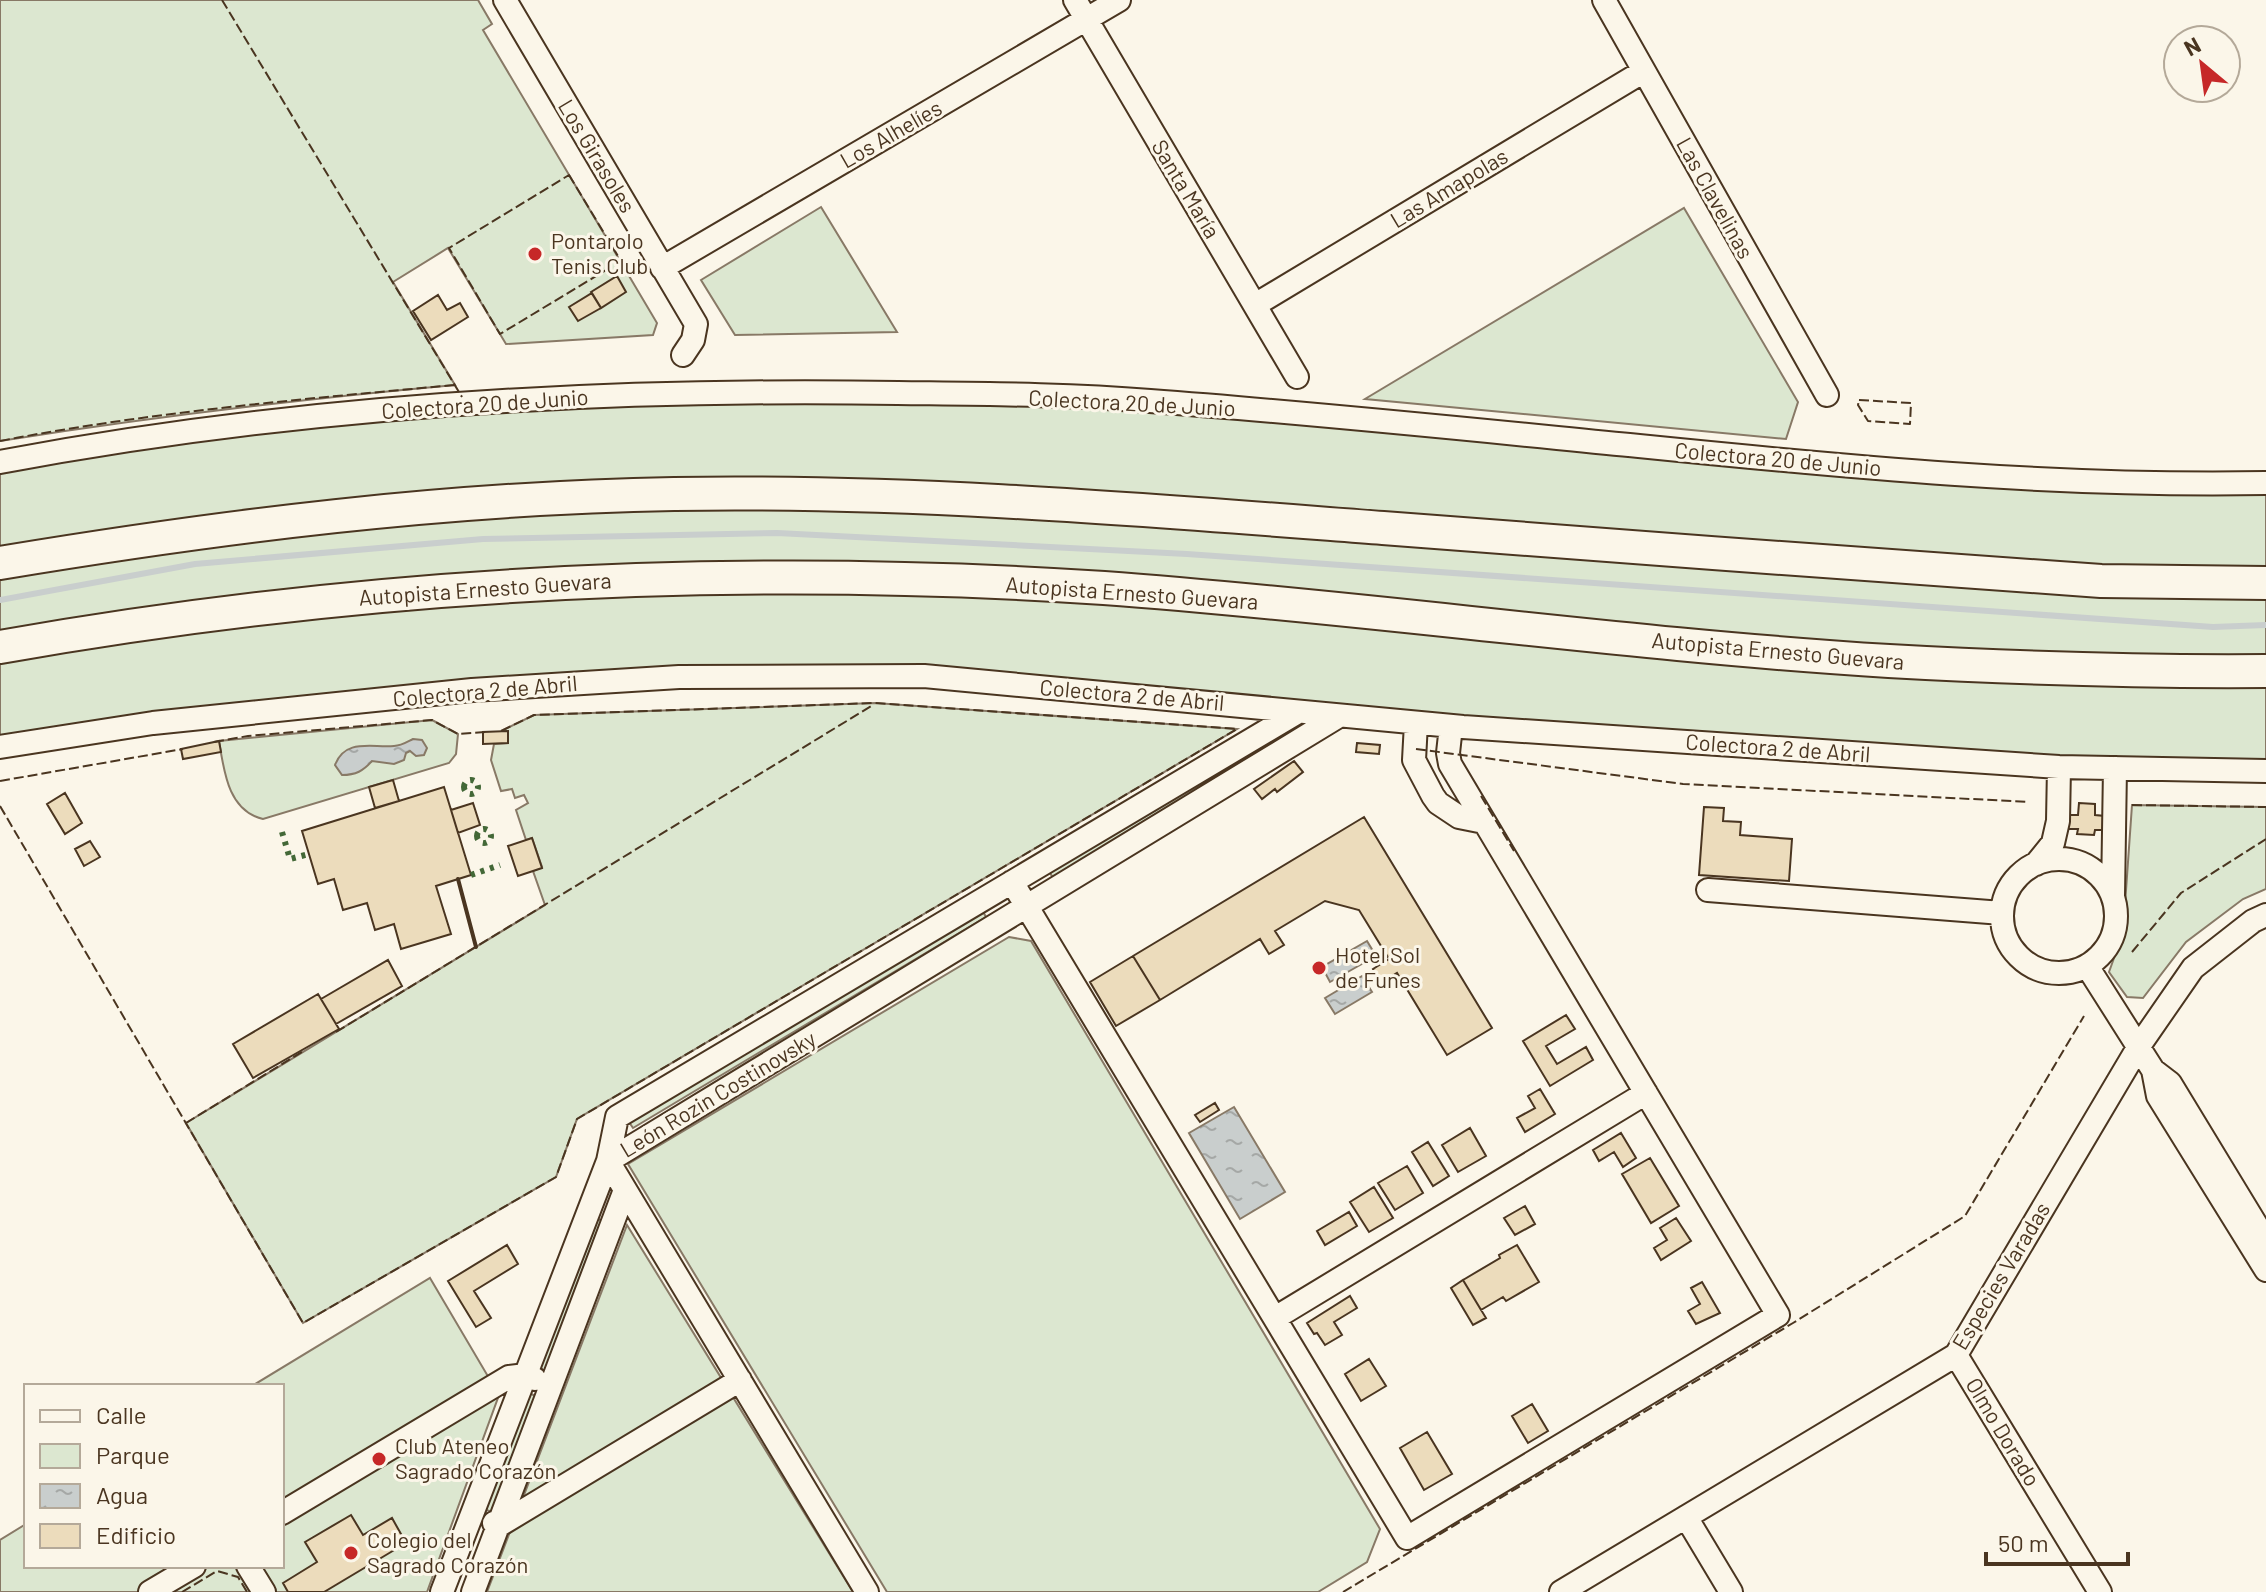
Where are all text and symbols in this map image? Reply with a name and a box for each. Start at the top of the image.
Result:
north arrow [2162,24,2242,104]
text: N [2179,31,2205,61]
street label: Los Girasoles [554,94,642,217]
street label: Los Alhelíes [835,94,946,173]
street label: Las Clavelinas [1672,132,1760,263]
street label: Santa María [1147,134,1226,243]
street label: Las Amapolas [1385,142,1512,232]
place label: Pontarolo Tenis Club [551,227,648,278]
marker: Pontarolo Tenis Club [526,245,544,263]
street label: Colectora 20 de Junio [381,383,589,423]
street label: Colectora 20 de Junio [1028,384,1236,420]
street label: Colectora 20 de Junio [1674,436,1883,480]
street label: Autopista Ernesto Guevara [358,566,612,610]
street label: Autopista Ernesto Guevara [1005,570,1259,614]
street label: Autopista Ernesto Guevara [1651,626,1905,674]
street label: Colectora 2 de Abril [392,669,578,711]
street label: Colectora 2 de Abril [1039,673,1225,715]
street label: Colectora 2 de Abril [1685,728,1871,766]
place label: Hotel Sol de Funes [1335,941,1421,992]
marker: Hotel Sol de Funes [1310,959,1328,977]
street label: León Rozin Costinovsky [615,1024,820,1162]
street label: Especies Varadas [1946,1197,2054,1354]
street label: Olmo Dorado [1961,1373,2046,1490]
legend [24,1384,284,1568]
text: Calle [96,1400,147,1429]
place label: Club Ateneo Sagrado Corazón [395,1432,556,1483]
text: Parque [96,1440,170,1469]
marker: Club Ateneo Sagrado Corazón [370,1450,388,1468]
text: Agua [96,1480,148,1509]
scale bar [1986,1516,2128,1566]
text: Edificio [96,1520,176,1549]
place label: Colegio del Sagrado Corazón [367,1526,528,1577]
text: 50 m [1998,1528,2049,1557]
marker: Colegio del Sagrado Corazón [342,1544,360,1562]

